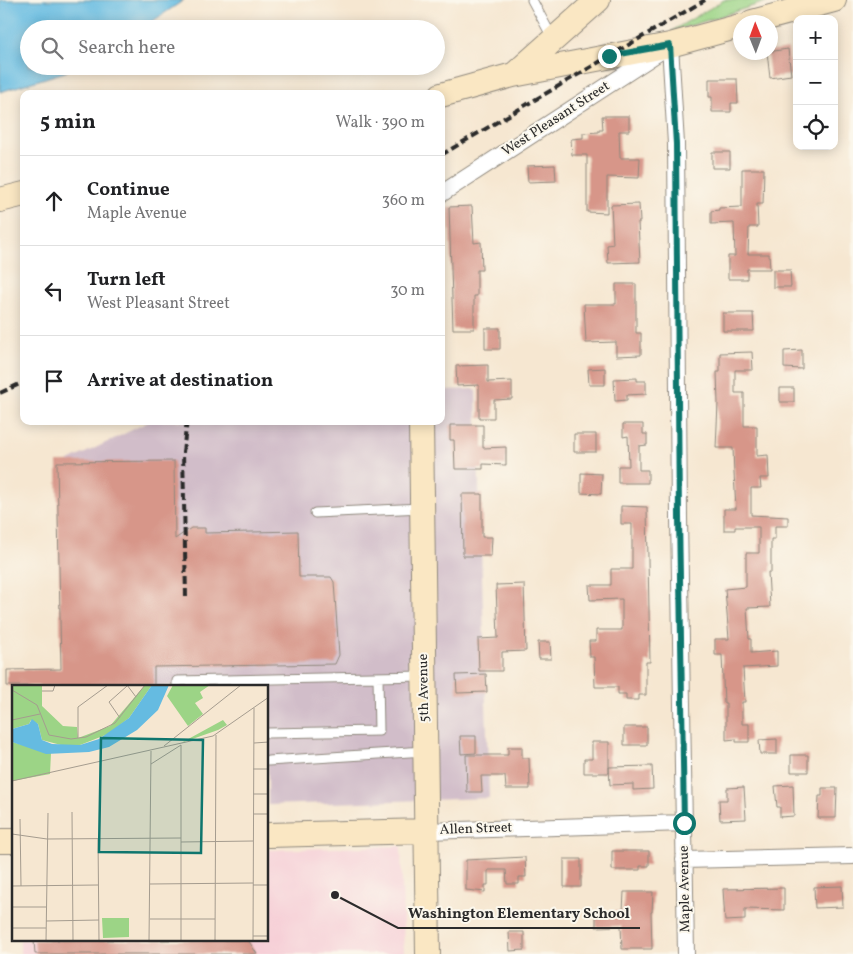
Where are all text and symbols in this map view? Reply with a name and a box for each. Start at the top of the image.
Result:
north arrow [733,15,778,60]
map controls [793,15,838,150]
button: + [793,15,838,60]
search box [20,20,445,75]
icon: search [38,34,66,62]
text: Search here [78,35,175,61]
route end [598,45,621,68]
button: − [793,60,838,105]
street label: West Pleasant Street [498,77,614,161]
button: locate [793,105,838,150]
text: 5 min [40,108,96,137]
text: Walk · 390 m [336,112,425,134]
text: Continue [87,177,170,203]
icon: ahead [40,187,68,215]
text: 360 m [382,190,425,212]
text: Maple Avenue [87,203,187,225]
text: Turn left [87,267,166,293]
icon: left [40,277,68,305]
text: 30 m [390,280,425,302]
text: West Pleasant Street [87,293,230,315]
icon: arrive [40,367,68,395]
text: Arrive at destination [87,368,273,394]
street label: 5th Avenue [414,653,434,722]
inset map [12,685,269,942]
route start [673,812,696,835]
street label: Allen Street [439,818,513,840]
street label: Maple Avenue [675,845,695,933]
callout: Washington Elementary School [398,898,640,928]
text: Washington Elementary School [408,904,630,925]

